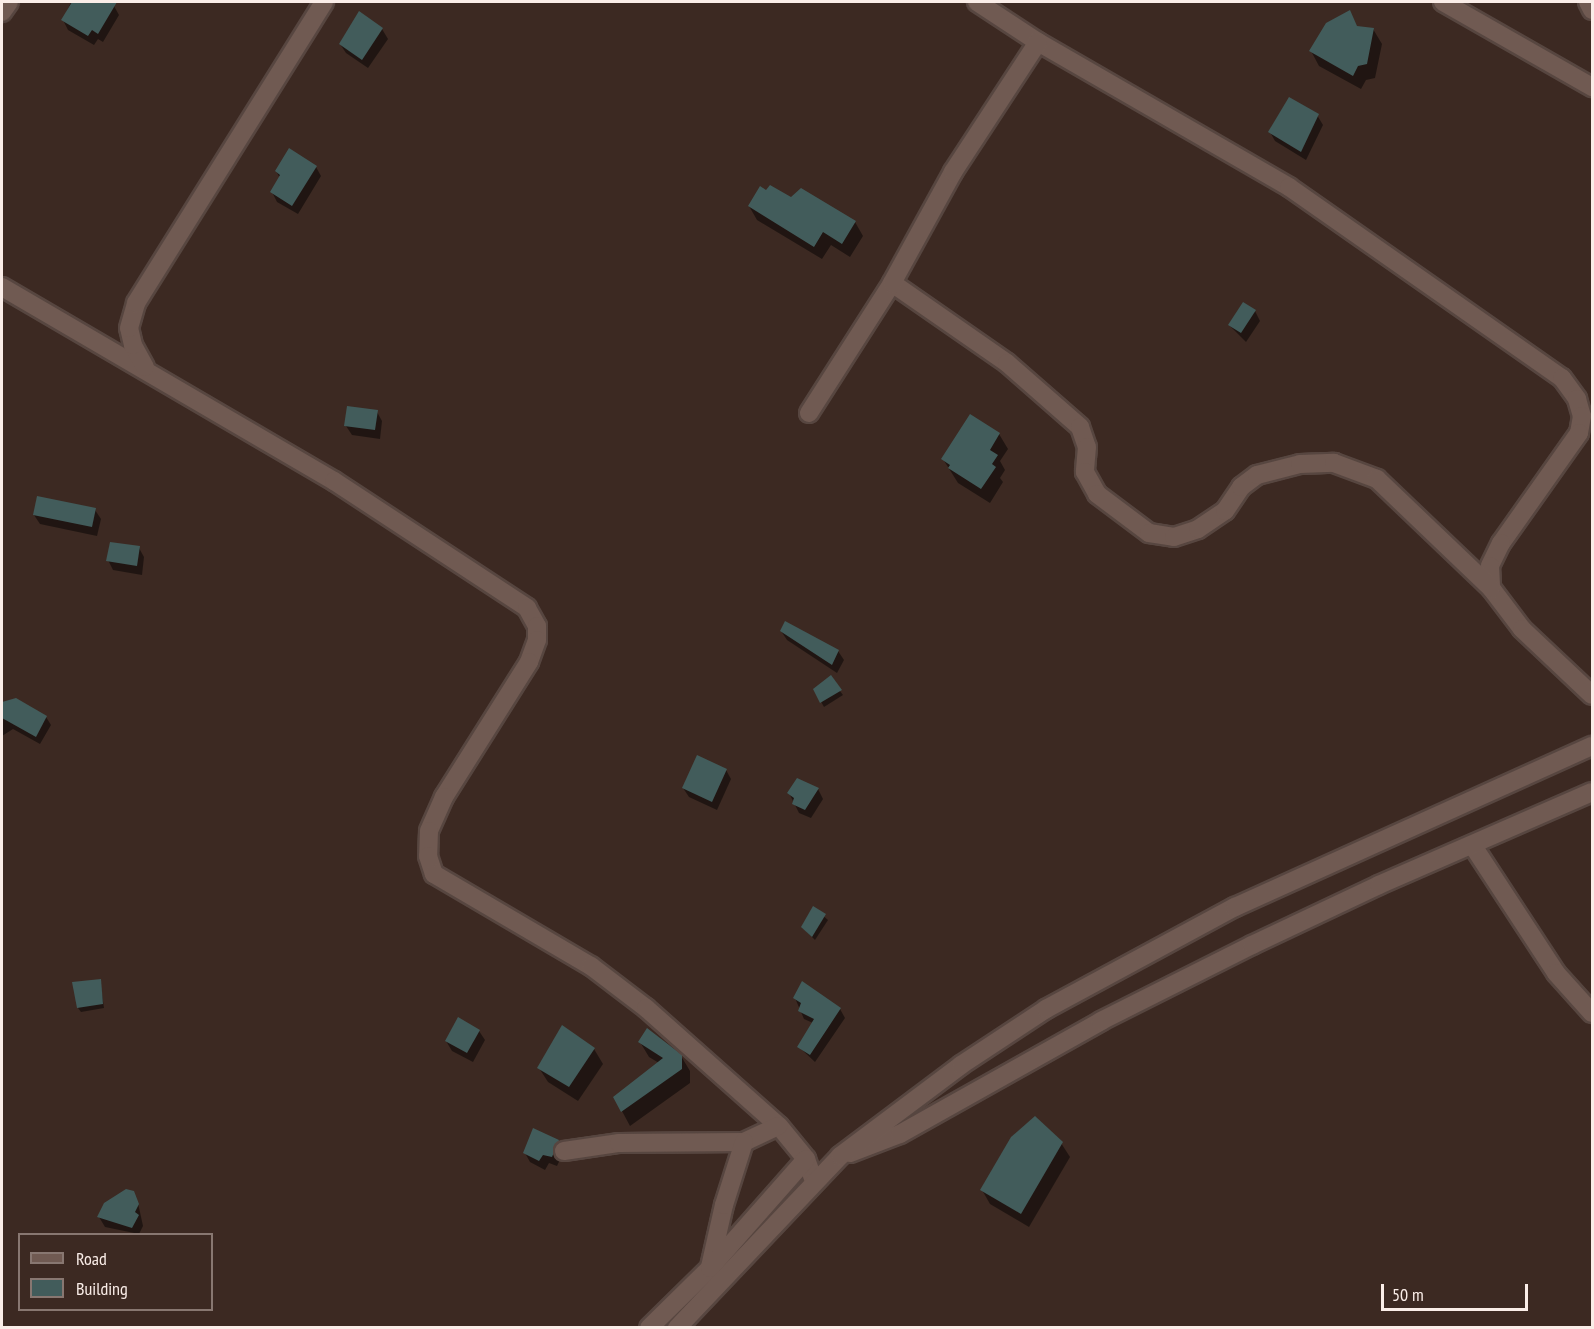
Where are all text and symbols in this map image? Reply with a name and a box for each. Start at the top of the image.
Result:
legend [18,1233,213,1311]
text: Road [76,1247,107,1270]
scale bar [1384,1272,1531,1310]
text: Building [76,1277,128,1300]
text: 50 m [1392,1283,1424,1306]

